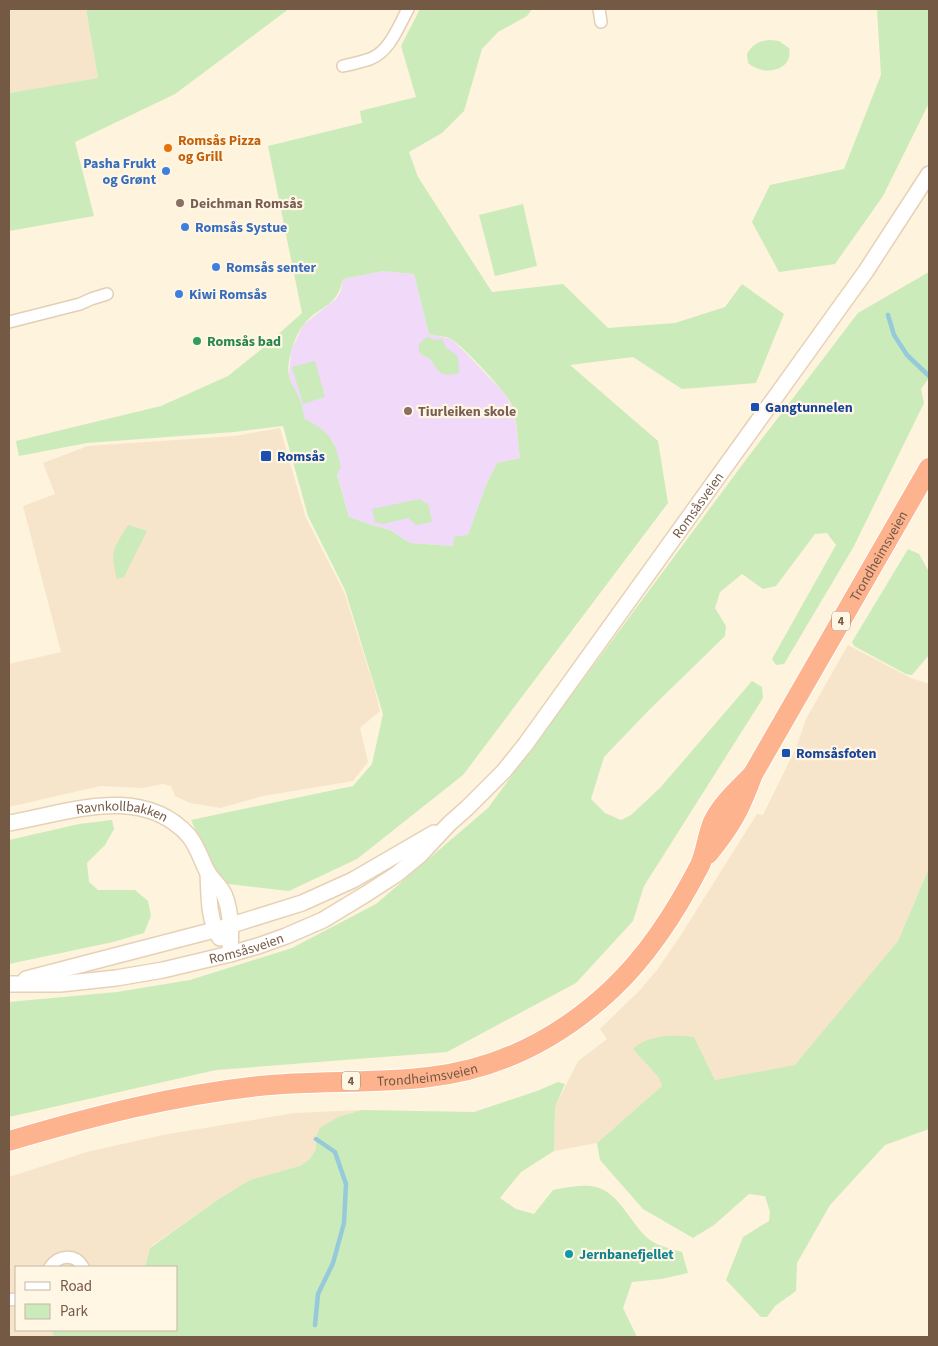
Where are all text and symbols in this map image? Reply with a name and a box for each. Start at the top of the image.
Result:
place label: Romsås Pizza og Grill [178,131,261,167]
marker: Romsås Pizza og Grill [162,142,174,154]
place label: Pasha Frukt og Grønt [83,154,157,190]
marker: Pasha Frukt og Grønt [160,165,172,177]
place label: Deichman Romsås [190,194,303,214]
marker: Deichman Romsås [174,197,186,209]
place label: Romsås Systue [195,218,287,238]
marker: Romsås Systue [179,221,191,233]
place label: Romsås senter [226,258,317,278]
marker: Romsås senter [210,261,222,273]
place label: Kiwi Romsås [189,285,267,305]
marker: Kiwi Romsås [173,288,185,300]
place label: Romsås bad [207,332,281,352]
marker: Romsås bad [191,335,203,347]
place label: Gangtunnelen [765,398,853,418]
marker: Gangtunnelen [749,401,761,413]
place label: Tiurleiken skole [418,402,516,422]
marker: Tiurleiken skole [402,405,414,417]
place label: Romsås [277,447,325,467]
marker: Romsås [259,449,273,463]
street label: Romsåsveien [668,468,729,543]
street label: Trondheimsveien [845,507,913,605]
road number: 4 [832,612,850,630]
place label: Romsåsfoten [796,744,876,764]
marker: Romsåsfoten [780,747,792,759]
street label: Ravnkollbakken [74,796,171,828]
street label: Romsåsveien [207,929,287,970]
street label: Trondheimsveien [376,1059,480,1092]
road number: 4 [342,1072,360,1090]
place label: Jernbanefjellet [579,1245,674,1265]
marker: Jernbanefjellet [563,1248,575,1260]
legend [15,1266,178,1331]
text: Road [60,1276,92,1297]
text: Park [60,1301,89,1322]

